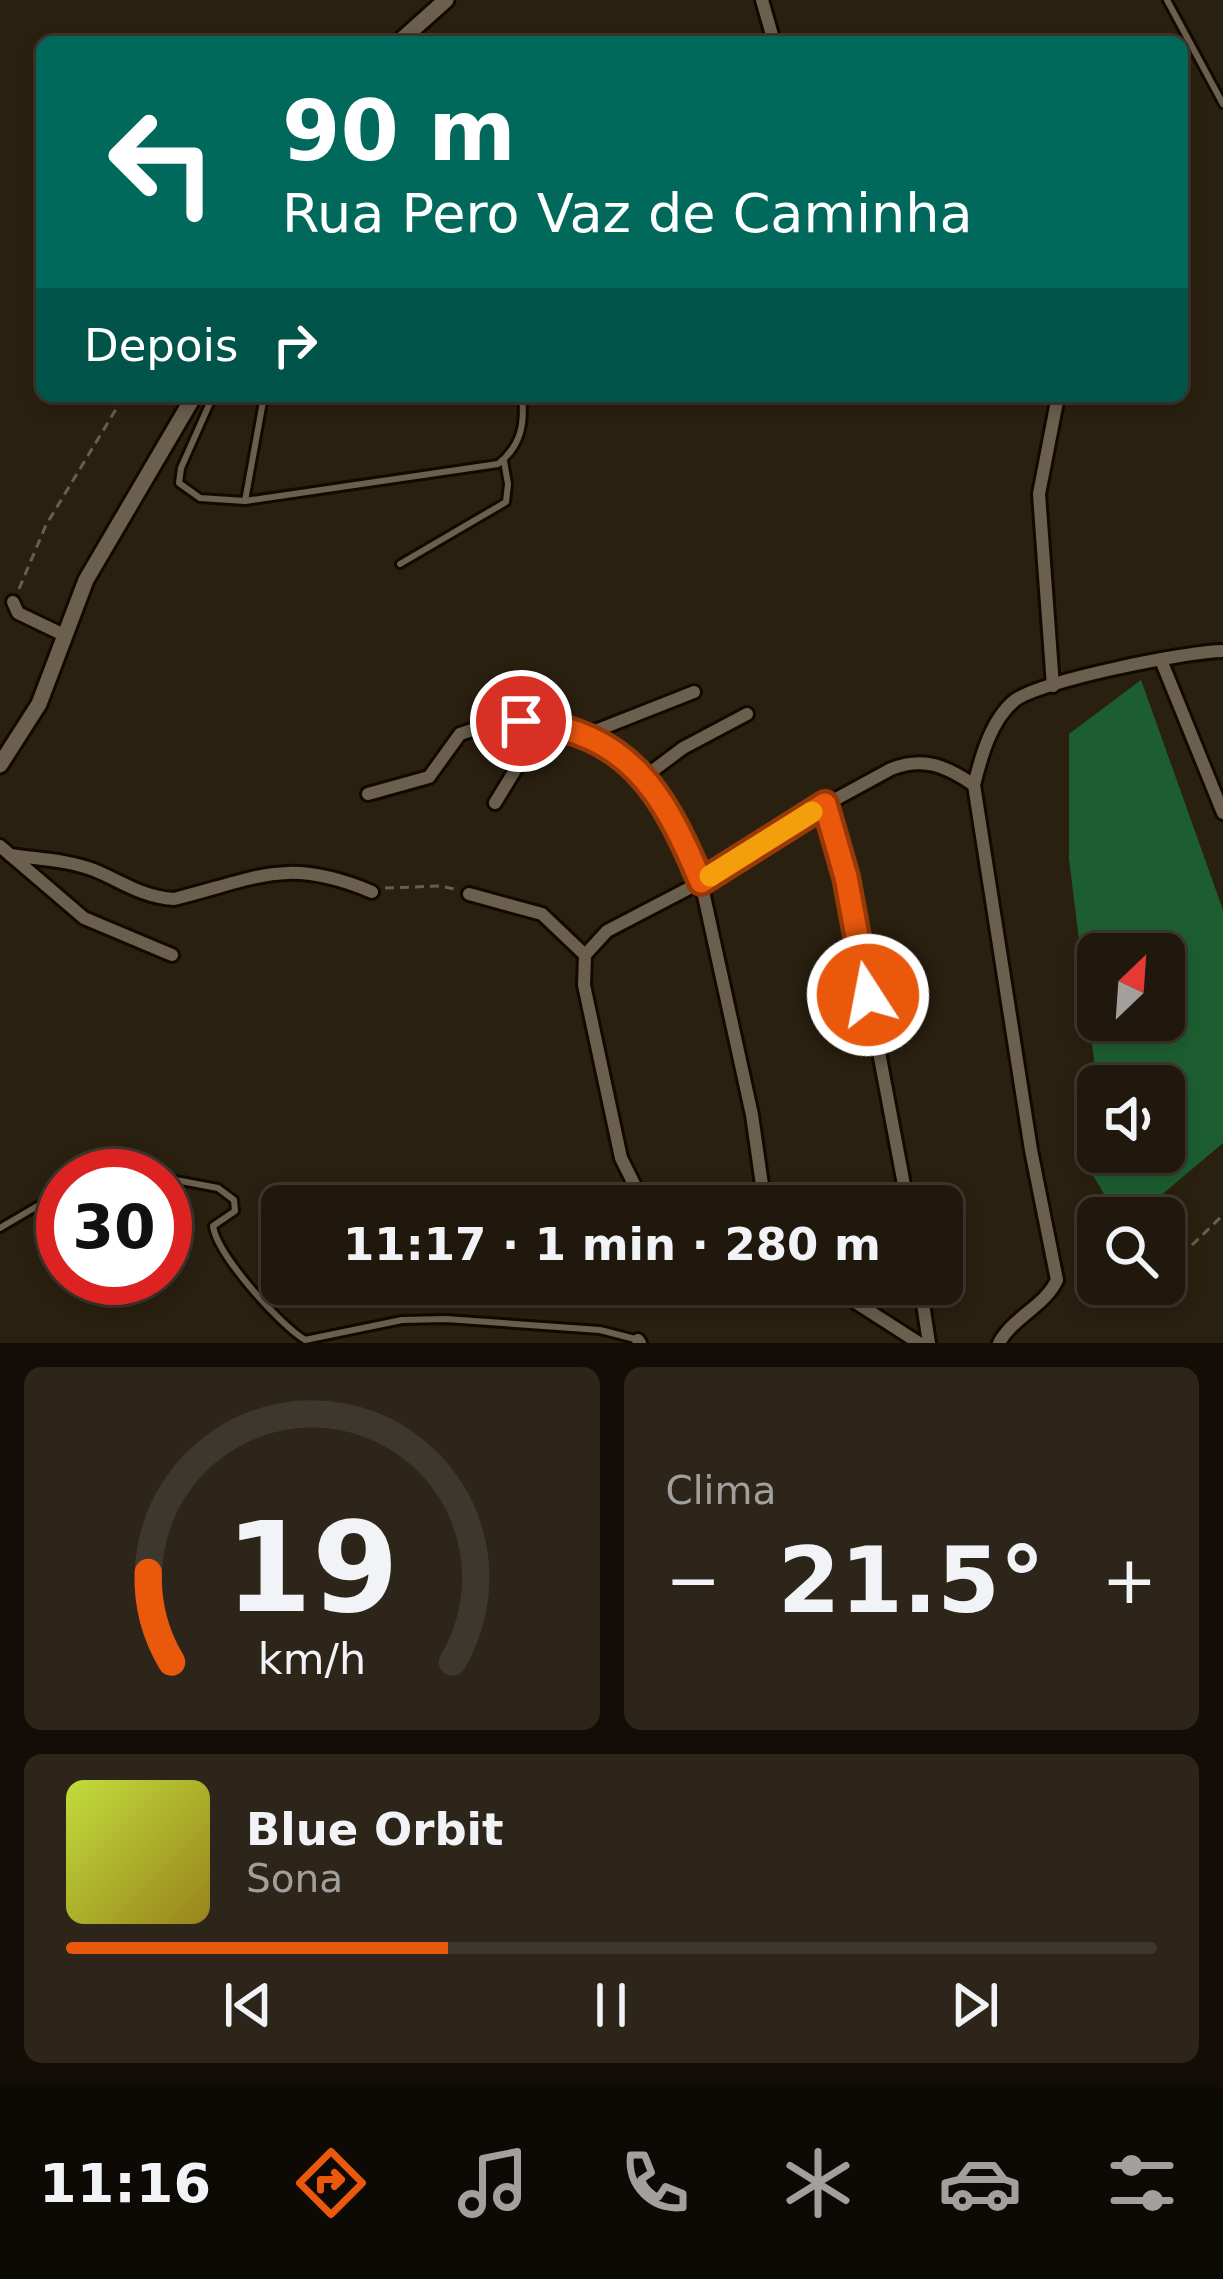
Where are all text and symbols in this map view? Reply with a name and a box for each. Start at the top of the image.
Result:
text: 90 m [282,82,516,180]
icon: left [84,84,240,240]
text: Rua Pero Vaz de Caminha [282,182,973,245]
icon: right [262,312,328,378]
text: Depois [84,319,238,372]
pin [470,670,572,772]
icon: arrive [488,688,554,754]
position arrow [805,932,931,1058]
north arrow [1077,933,1185,1041]
map controls [1077,933,1185,1305]
button: sound [1077,1065,1185,1173]
speed limit sign: 30 [36,1149,192,1305]
button: search [1077,1197,1185,1305]
text: 11:17 · 1 min · 280 m [343,1218,881,1271]
text: Clima [666,1468,776,1513]
text: 19 [225,1495,399,1640]
text: 21.5° [778,1528,1045,1633]
text: − [666,1542,721,1619]
text: + [1102,1542,1157,1619]
text: km/h [258,1633,366,1683]
text: Blue Orbit [246,1803,504,1856]
text: Sona [246,1856,343,1901]
icon: previous [215,1972,281,2038]
icon: pause [578,1972,644,2038]
icon: next [942,1972,1008,2038]
icon: directions [289,2141,373,2225]
icon: music [451,2141,535,2225]
icon: phone [613,2141,697,2225]
icon: climate [776,2141,860,2225]
icon: car [938,2141,1022,2225]
icon: filters [1100,2141,1184,2225]
text: 11:16 [39,2152,211,2215]

